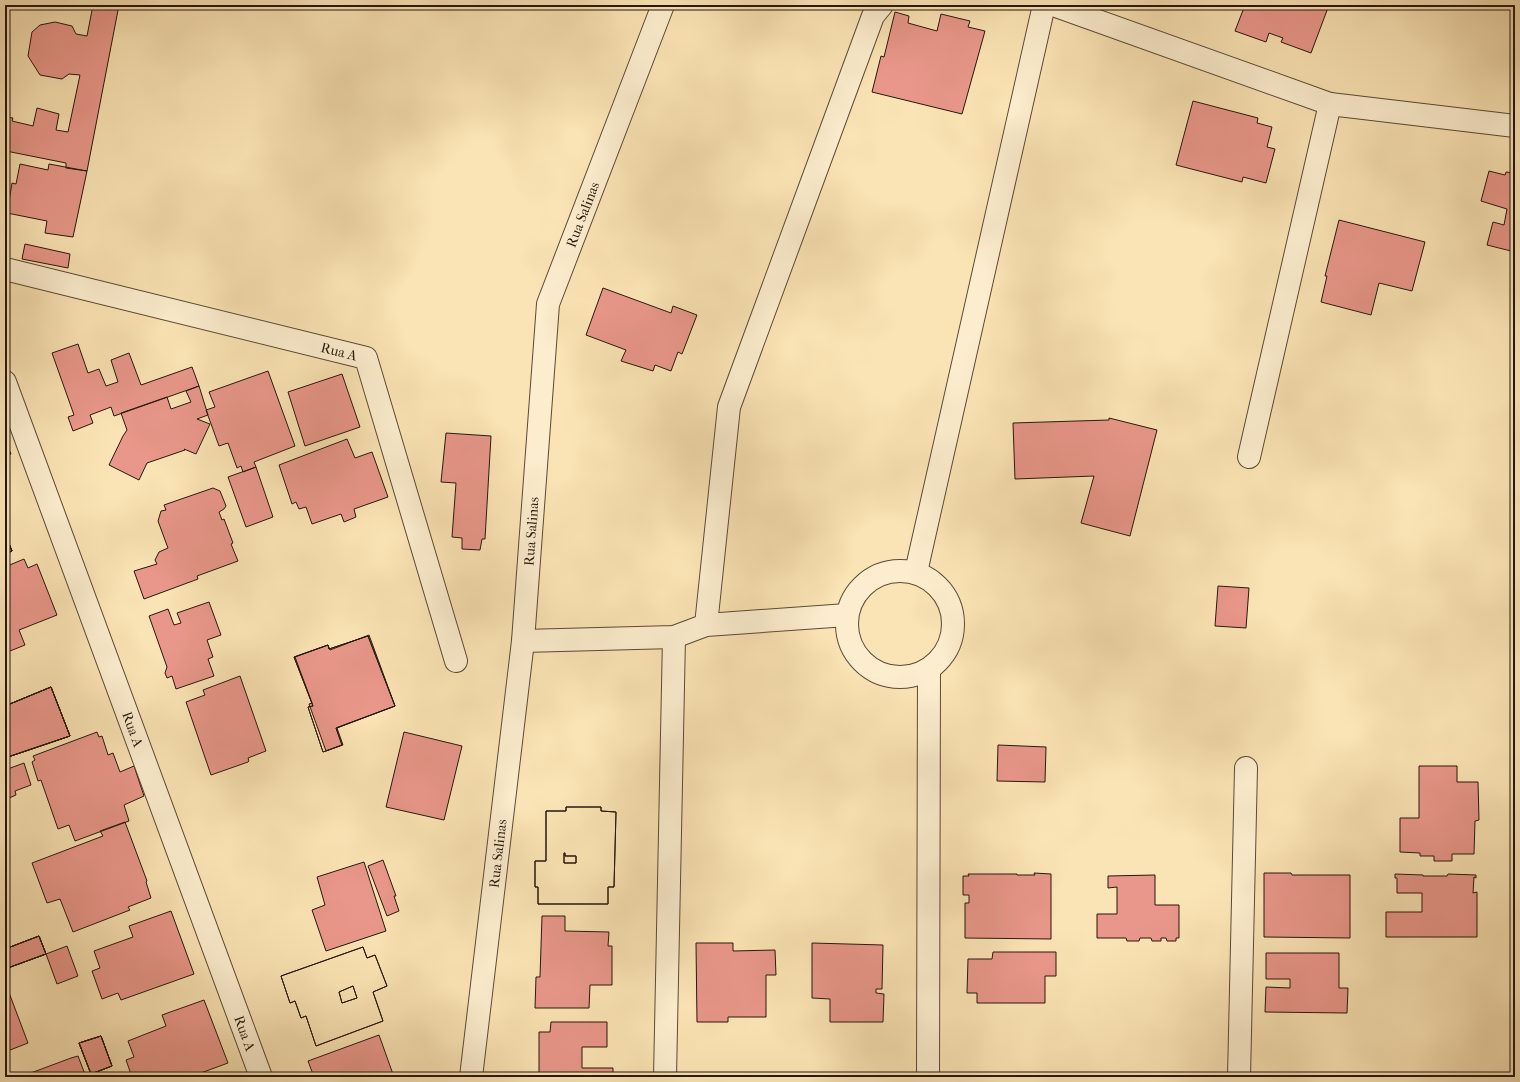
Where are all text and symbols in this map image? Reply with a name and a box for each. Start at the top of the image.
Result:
street label: Rua Salinas [562,179,603,250]
street label: Rua A [319,339,360,364]
street label: Rua Salinas [520,496,542,566]
street label: Rua A [119,709,147,750]
street label: Rua Salinas [485,818,510,889]
street label: Rua A [231,1013,259,1054]

